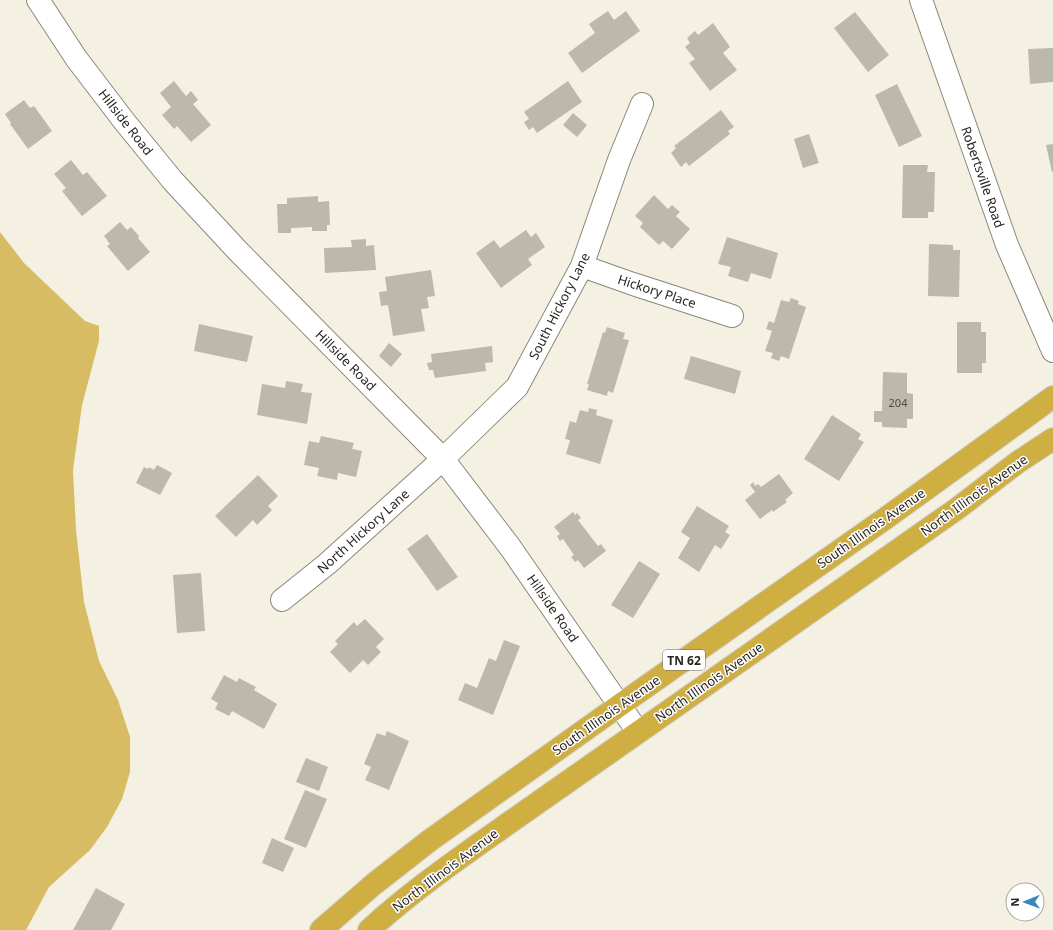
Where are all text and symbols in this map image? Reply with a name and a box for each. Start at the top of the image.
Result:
street label: Hillside Road [95,85,157,159]
street label: Robertsville Road [957,124,1009,230]
street label: South Hickory Lane [524,249,594,363]
street label: Hickory Place [615,270,699,312]
street label: Hillside Road [312,326,380,394]
house number: 204 [889,395,908,410]
street label: North Illinois Avenue [917,450,1031,540]
street label: South Illinois Avenue [813,484,929,572]
street label: North Hickory Lane [313,485,413,577]
street label: Hillside Road [523,570,583,646]
street label: North Illinois Avenue [651,638,767,726]
road number: TN 62 [663,650,705,670]
street label: South Illinois Avenue [548,671,664,759]
street label: North Illinois Avenue [388,824,502,916]
north arrow [1005,882,1045,922]
text: N [1007,898,1022,907]

